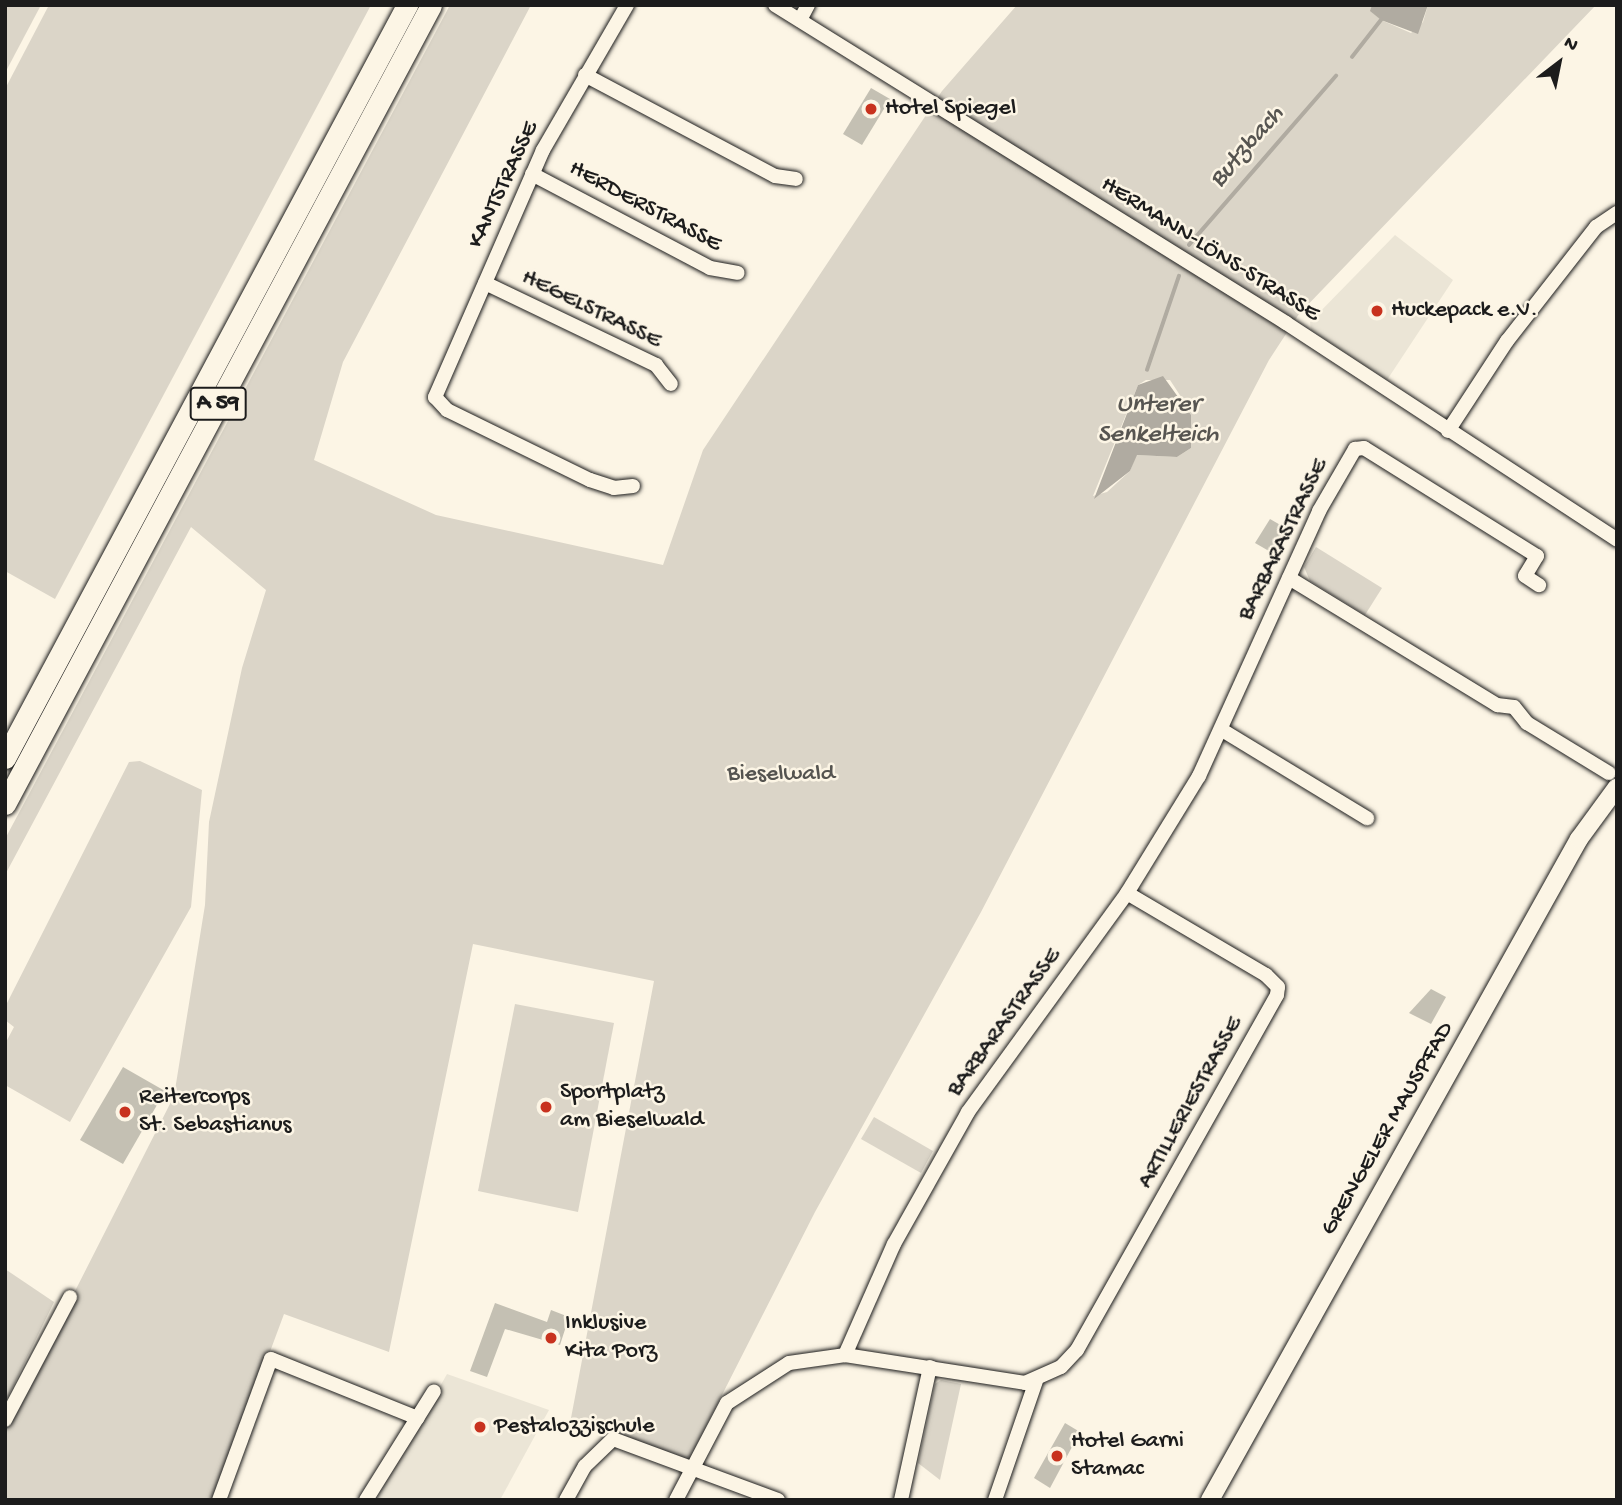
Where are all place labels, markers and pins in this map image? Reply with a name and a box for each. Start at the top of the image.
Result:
place label: Hotel Spiegel [885,95,1016,123]
marker: Hotel Spiegel [863,101,879,117]
place label: Huckepack e.V. [1391,297,1538,325]
marker: Huckepack e.V. [1369,303,1385,319]
place label: Sportplatz am Bieselwald [560,1079,704,1135]
place label: Reitercorps St. Sebastianus [139,1084,291,1140]
marker: Sportplatz am Bieselwald [538,1099,554,1115]
marker: Reitercorps St. Sebastianus [117,1104,133,1120]
place label: Inklusive Kita Porz [565,1310,657,1366]
marker: Inklusive Kita Porz [543,1330,559,1346]
place label: Pestalozzischule [494,1413,655,1441]
marker: Pestalozzischule [472,1419,488,1435]
place label: Hotel Garni Stamac [1071,1428,1184,1484]
marker: Hotel Garni Stamac [1049,1448,1065,1464]

